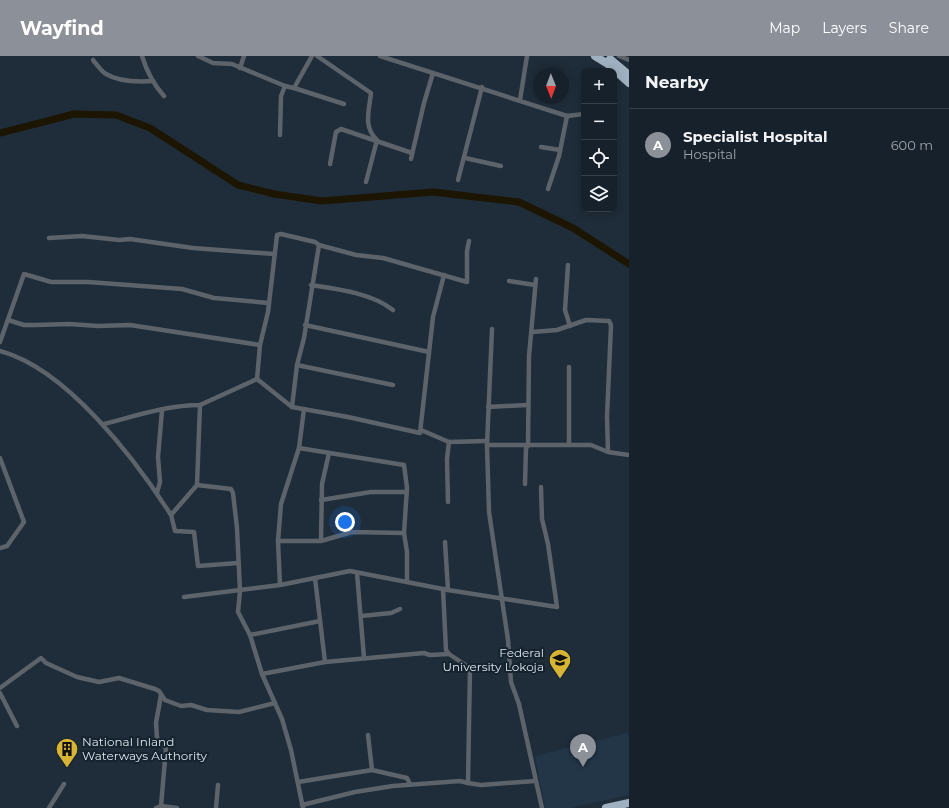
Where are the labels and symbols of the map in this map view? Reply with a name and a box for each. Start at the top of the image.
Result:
north arrow [533,68,569,104]
your location [335,512,355,532]
place label: Federal University Lokoja [442,645,544,674]
school or university icon: Federal University Lokoja [547,647,573,680]
place label: National Inland Waterways Authority [82,734,208,763]
pin: A [570,734,596,767]
building icon: National Inland Waterways Authority [54,736,80,769]

